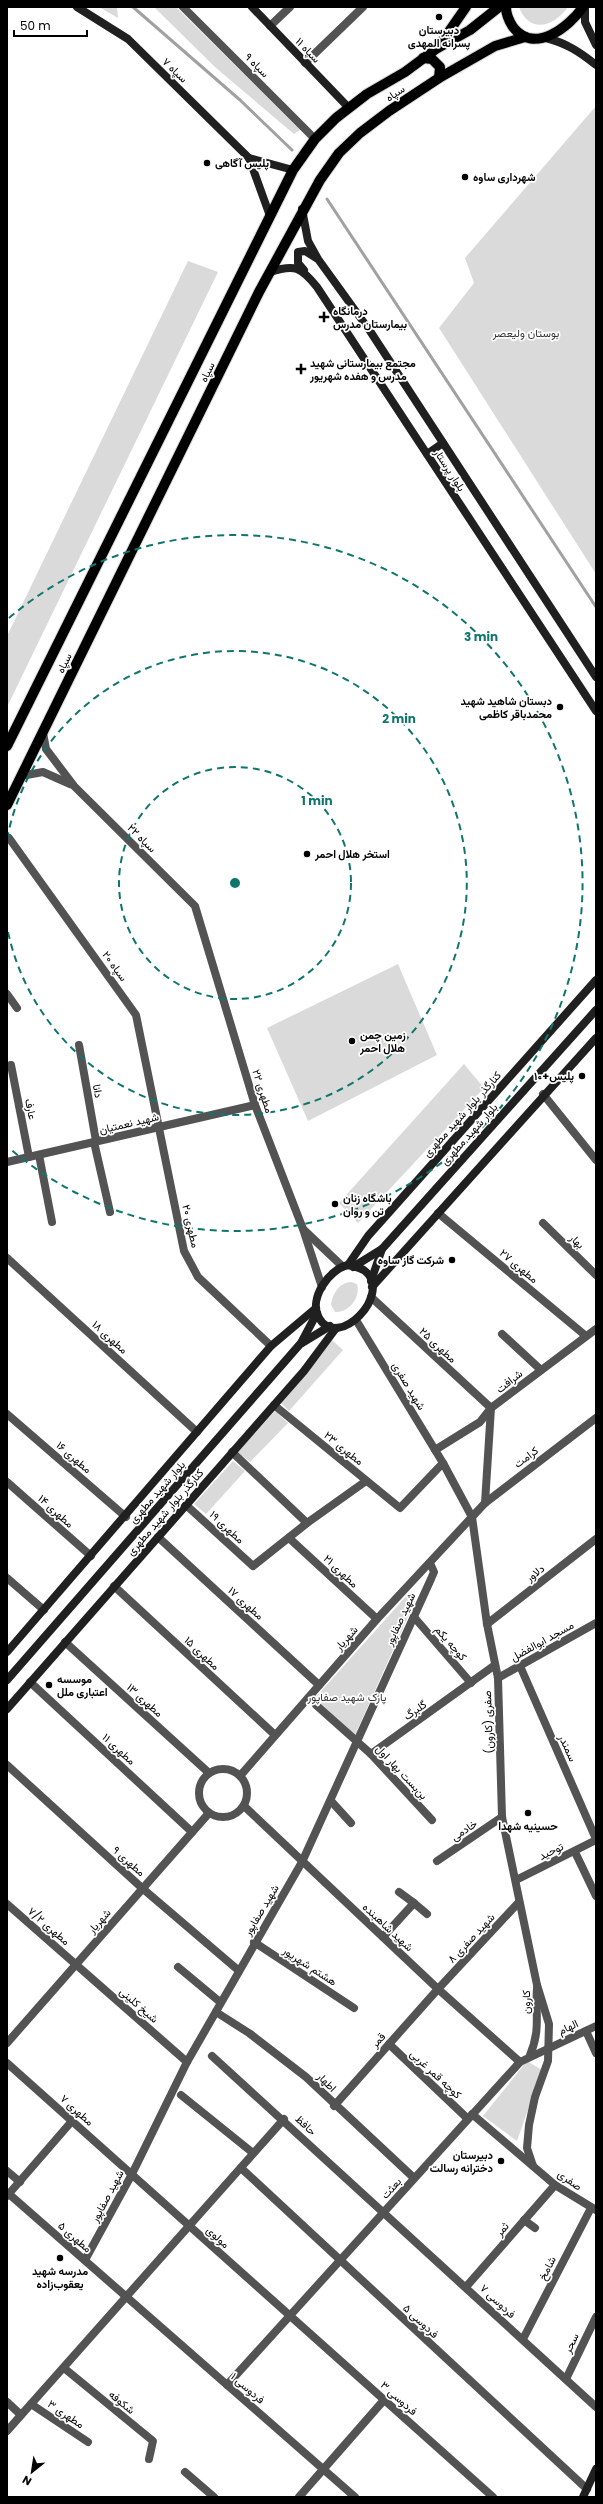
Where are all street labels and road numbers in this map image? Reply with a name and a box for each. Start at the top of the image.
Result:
street label: سپاه ۱۱ [292,34,324,67]
street label: سپاه ۹ [241,49,273,81]
street label: سپاه ۷ [159,54,192,86]
street label: سپاه [382,80,408,105]
street label: سپاه [195,359,219,385]
street label: بلوار پرستار [430,445,470,494]
street label: سپاه [52,650,76,676]
street label: سپاه ۲۲ [124,820,160,856]
street label: سپاه ۲۰ [99,948,132,985]
street label: مطهری ۲۲ [248,1067,278,1115]
street label: کنارگذر بلوار شهید مطهری [420,1069,504,1159]
street label: دانا [89,1083,107,1099]
street label: عارف [21,1097,41,1121]
street label: بلوار شهید مطهری [438,1100,500,1168]
street label: شهید نعمتیان [98,1108,161,1138]
street label: مطهری ۲۰ [178,1203,204,1249]
street label: بهار [565,1229,588,1252]
street label: مطهری ۲۷ [496,1245,542,1287]
street label: مطهری ۱۸ [89,1317,132,1358]
street label: مطهری ۲۵ [416,1323,460,1367]
street label: شهید صفری [388,1359,430,1413]
street label: شرافت [492,1365,526,1397]
street label: مطهری ۲۳ [321,1427,367,1469]
street label: مطهری ۱۶ [53,1437,95,1477]
street label: کرامت [510,1442,542,1472]
street label: بلوار شهید مطهری [125,1457,189,1527]
street label: کنارگذر بلوار شهید مطهری [123,1465,207,1559]
street label: مطهری ۱۴ [35,1491,77,1531]
street label: مطهری ۱۹ [206,1507,248,1547]
street label: مطهری ۲۱ [320,1551,362,1591]
street label: دلاور [521,1560,548,1586]
street label: مطهری ۱۷ [225,1583,268,1624]
street label: شهید صفاپور [380,1589,419,1649]
street label: مسجد ابوالفضل [507,1617,577,1665]
street label: شهریار [330,1622,362,1655]
street label: کوچه یکم [431,1622,471,1664]
street label: مطهری ۱۵ [181,1632,223,1674]
street label: مطهری ۱۳ [123,1679,167,1721]
street label: صفری (کارون) [479,1690,497,1754]
street label: گلبرگ [400,1696,430,1724]
street label: مطهری ۱۱ [99,1729,139,1769]
street label: سمندر [555,1731,581,1764]
street label: بن‌بست بهار اول [372,1741,432,1803]
street label: خادمی [448,1815,480,1845]
street label: توحید [536,1838,567,1864]
street label: مطهری ۹ [109,1842,149,1880]
street label: شهید صفاپور [239,1881,283,1939]
street label: شهید شاهبنده [359,1899,417,1955]
street label: مطهری ۷/۲ [24,1903,74,1949]
street label: شهریار [83,1905,115,1938]
street label: شهید صفری ۸ [444,1909,499,1967]
street label: هشتم شهریور [279,1942,341,1990]
street label: شیخ کلینی [116,1984,162,2027]
street label: کارون [518,1990,534,2014]
street label: الهام [555,2015,581,2039]
street label: قمر [366,2029,389,2052]
street label: کوچه قمر غربی [407,2046,465,2102]
street label: اطهار [313,2068,340,2095]
street label: مطهری ۷ [57,2091,97,2129]
street label: حافظ [292,2111,320,2139]
street label: صفری [554,2166,586,2194]
street label: شهید صفاپور [86,2167,128,2226]
street label: بعثت [377,2174,405,2202]
street label: مطهری ۵ [55,2218,96,2256]
street label: ثمر [491,2218,513,2240]
street label: مولوی [203,2222,233,2252]
street label: شامخ [534,2253,560,2283]
street label: فردوسی ۷ [477,2280,519,2322]
street label: فردوسی ۵ [400,2300,442,2342]
street label: سحر [559,2330,583,2357]
street label: فردوسی ۱ [227,2369,269,2407]
street label: فردوسی ۳ [377,2377,421,2419]
street label: شکوفه [105,2386,139,2418]
street label: مطهری ۳ [45,2396,88,2432]

